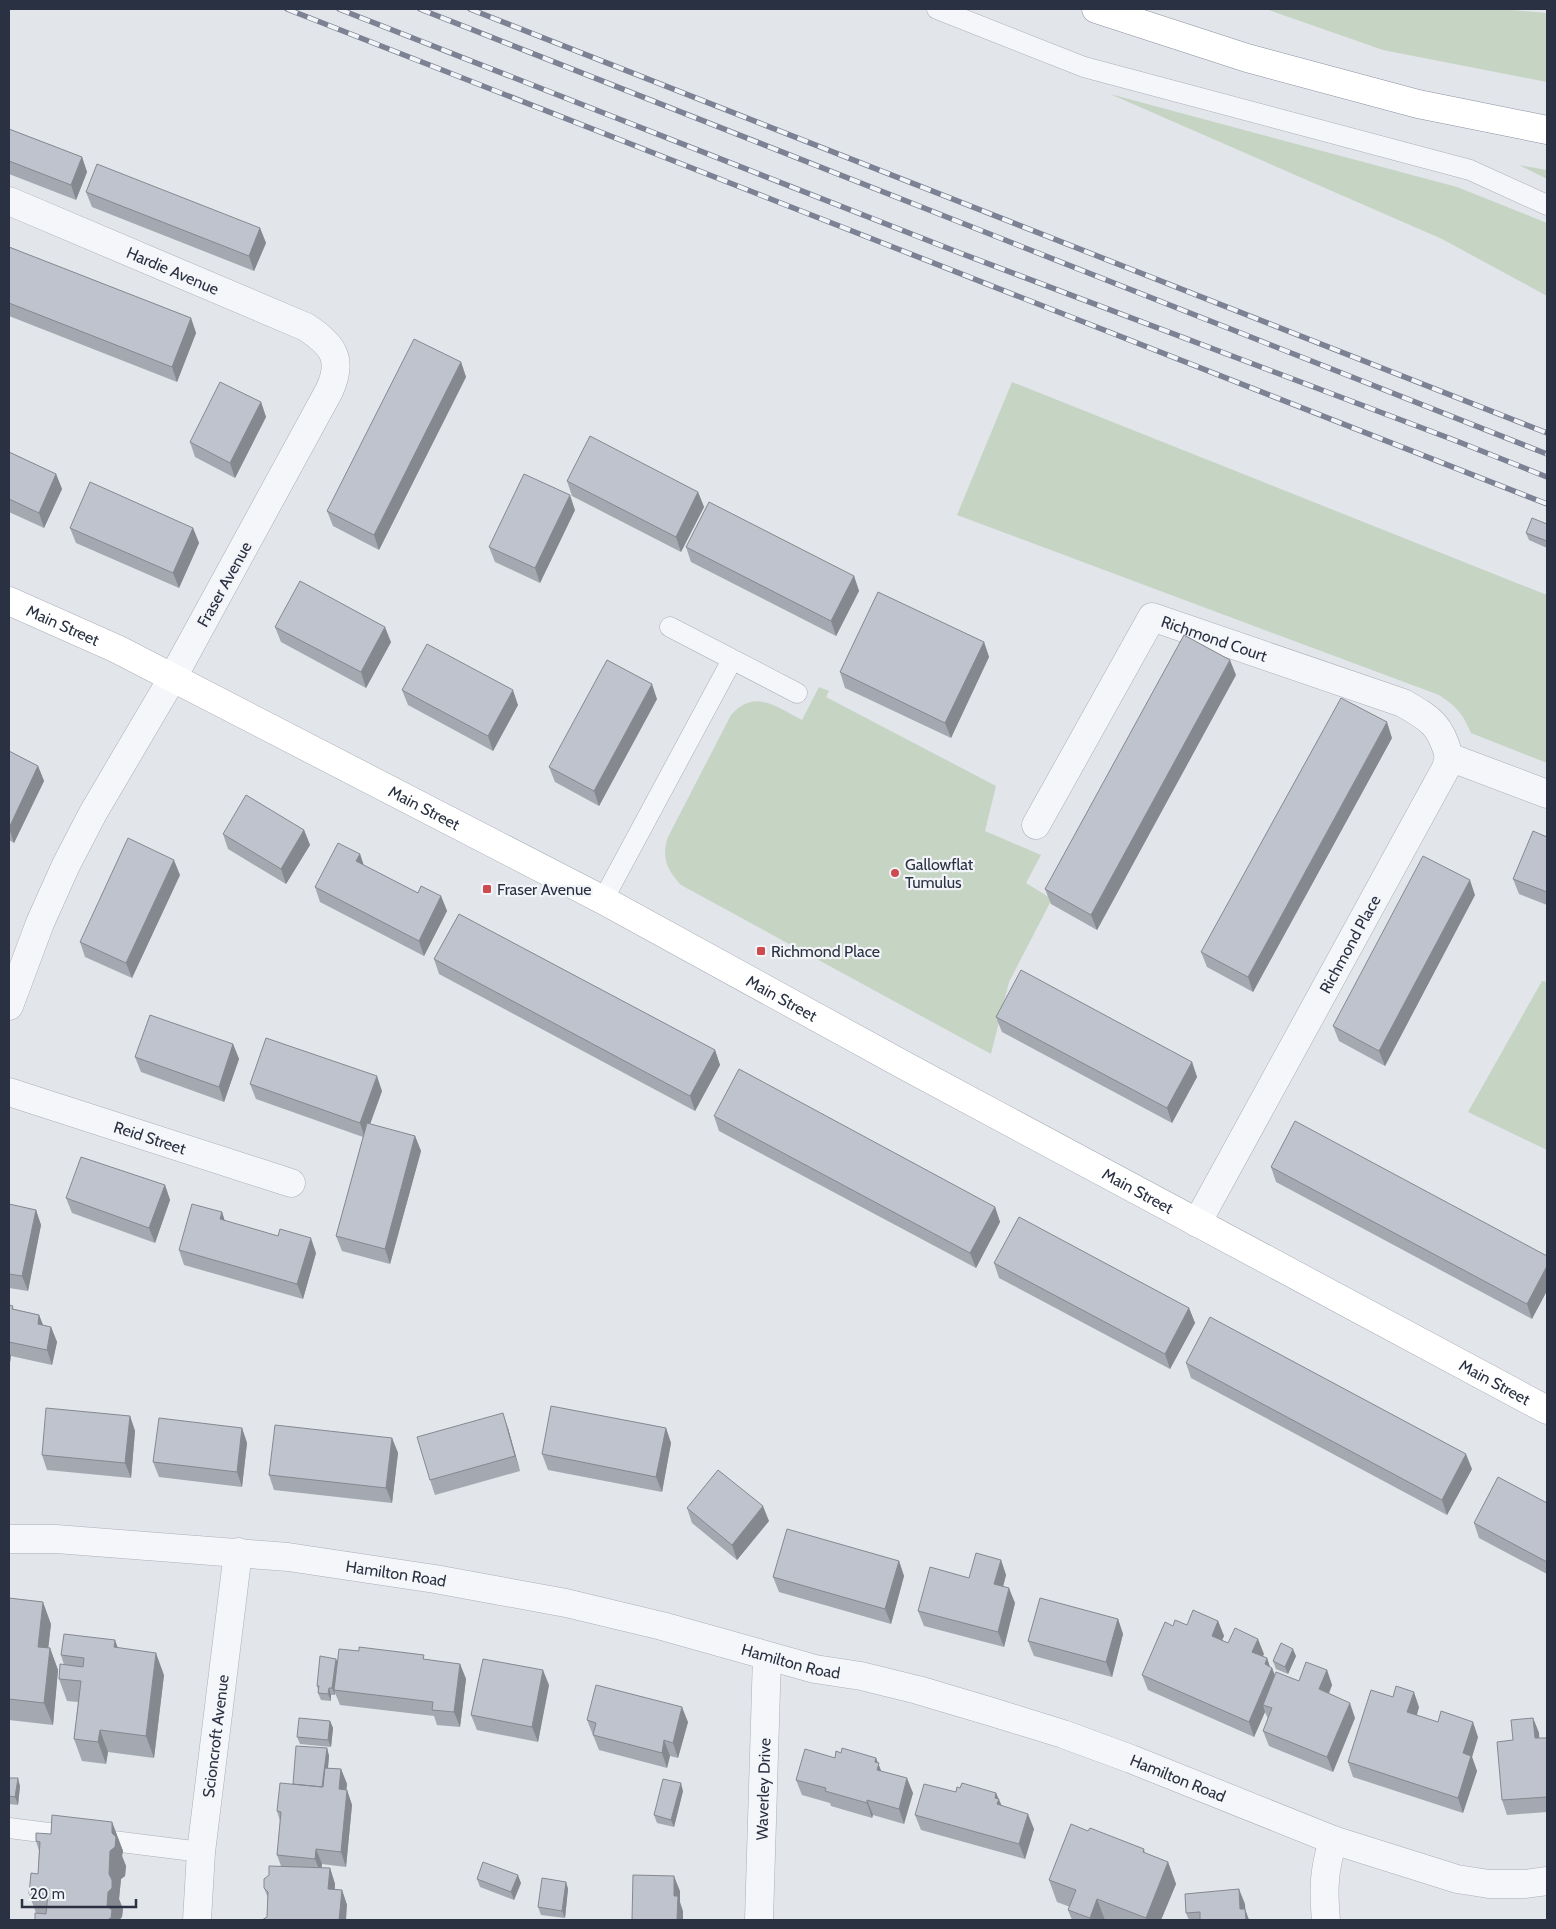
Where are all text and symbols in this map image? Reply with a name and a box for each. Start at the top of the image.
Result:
street label: Hardie Avenue [124,243,222,299]
street label: Fraser Avenue [193,538,256,630]
street label: Main Street [23,601,103,650]
street label: Richmond Court [1159,612,1270,666]
street label: Main Street [385,782,463,835]
place label: Gallowflat Tumulus [905,855,974,892]
marker: Gallowflat Tumulus [889,867,901,879]
place label: Fraser Avenue [497,880,591,899]
marker: Fraser Avenue [481,883,493,895]
street label: Richmond Place [1316,892,1385,997]
place label: Richmond Place [771,942,880,961]
marker: Richmond Place [755,945,767,957]
street label: Main Street [743,971,821,1026]
street label: Reid Street [111,1117,189,1159]
street label: Main Street [1099,1164,1177,1218]
street label: Main Street [1456,1356,1534,1410]
street label: Hamilton Road [344,1557,448,1591]
street label: Hamilton Road [739,1640,842,1683]
street label: Scioncroft Avenue [199,1673,233,1799]
street label: Waverley Drive [752,1738,775,1841]
street label: Hamilton Road [1127,1751,1228,1806]
scale bar [22,1876,136,1908]
text: 20 m [30,1885,65,1903]

